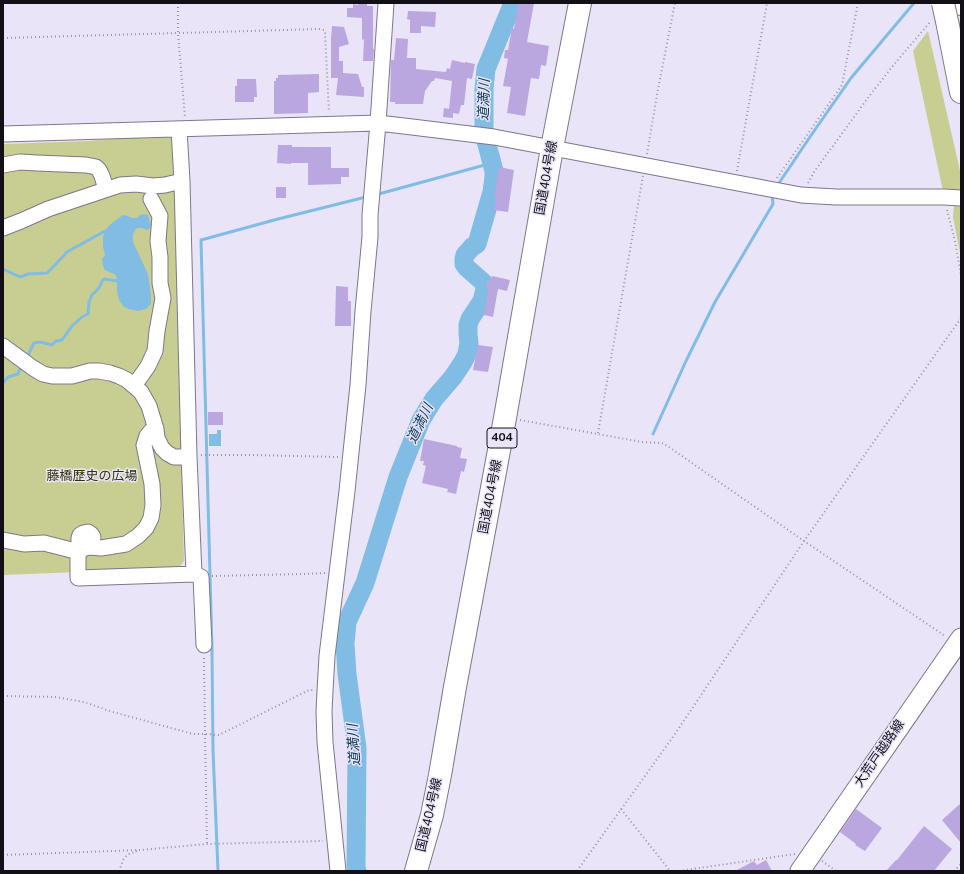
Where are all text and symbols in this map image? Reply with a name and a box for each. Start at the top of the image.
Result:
water label: 道満川 [476,79,494,121]
street label: 国道404号線 [533,140,561,216]
water label: 道満川 [404,401,438,447]
road number: 404 [487,428,517,448]
street label: 国道404号線 [476,459,506,535]
park label: 藤橋歴史の広場 [47,469,137,485]
street label: 大荒戸越路線 [852,717,908,791]
water label: 道満川 [345,723,365,767]
street label: 国道404号線 [414,777,446,853]

